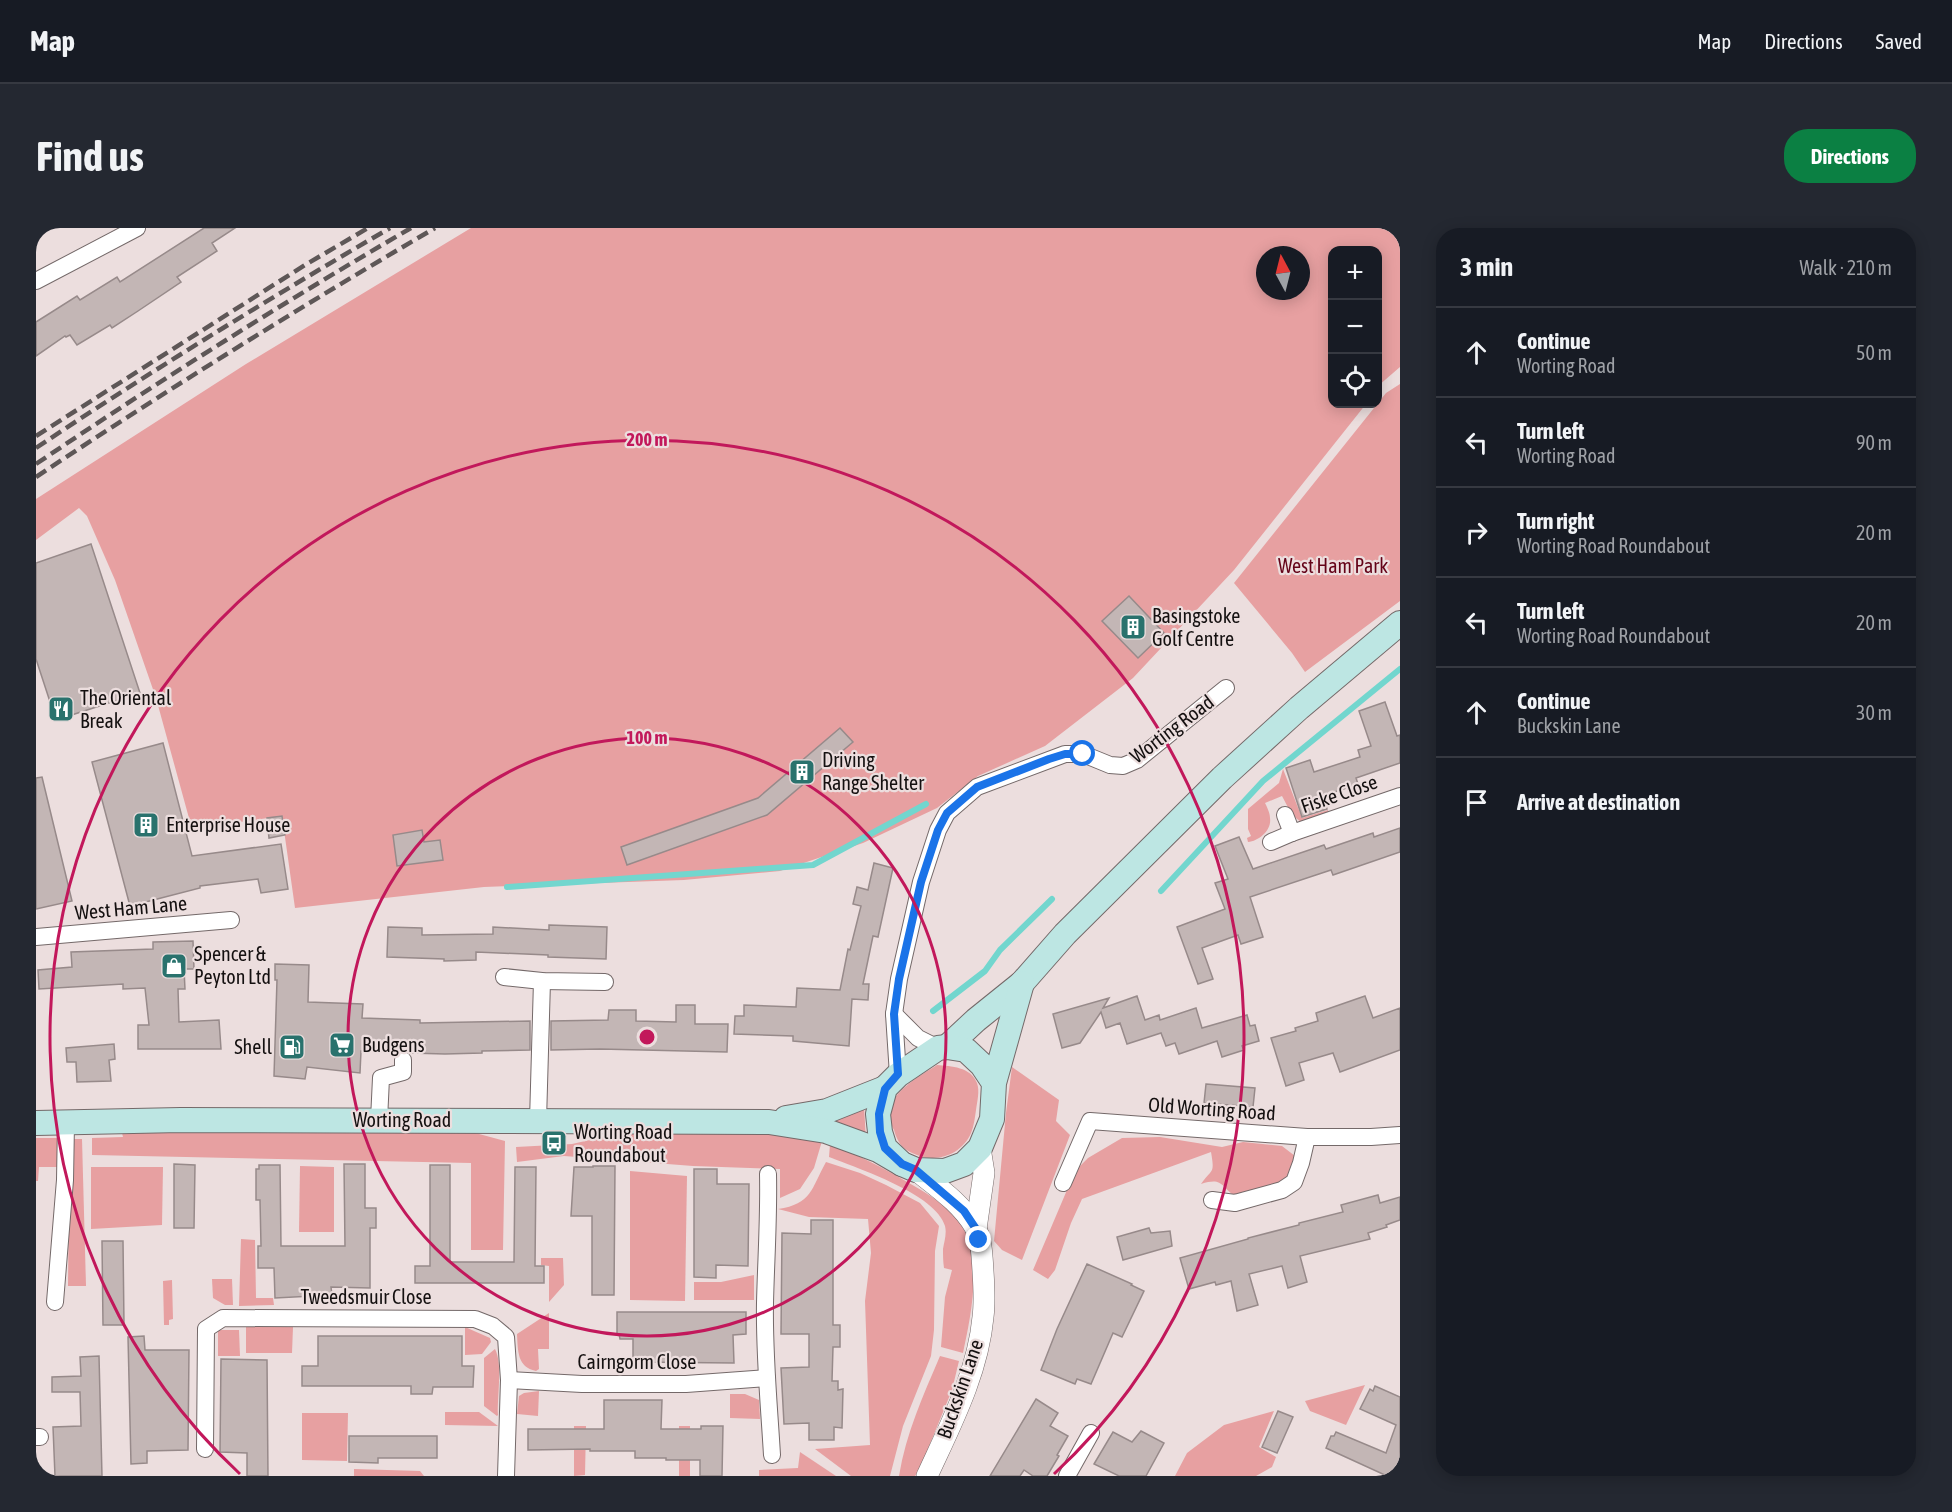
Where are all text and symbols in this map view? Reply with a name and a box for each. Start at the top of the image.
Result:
text: Map [30,25,75,57]
text: Map [1697,29,1731,53]
text: Directions [1764,29,1843,53]
text: Saved [1876,29,1922,53]
button: Directions [1784,129,1916,183]
text: Find us [36,132,144,180]
north arrow [1256,246,1310,300]
map controls [1328,246,1382,408]
button: + [1328,246,1382,300]
text: 3 min [1460,252,1513,282]
text: Walk · 210 m [1800,256,1892,279]
button: − [1328,300,1382,354]
text: Continue [1517,328,1591,354]
icon: ahead [1460,336,1493,369]
text: 50 m [1856,341,1892,364]
button: locate [1328,354,1382,408]
text: Worting Road [1517,354,1616,377]
text: Turn left [1517,418,1584,444]
icon: left [1460,426,1493,459]
text: 200 m [627,429,667,450]
text: 90 m [1856,431,1892,454]
text: Worting Road [1517,444,1616,467]
text: Turn right [1517,508,1594,534]
icon: right [1460,516,1493,549]
text: 20 m [1856,521,1892,544]
text: Worting Road Roundabout [1517,534,1710,557]
park label: West Ham Park [1278,554,1388,577]
text: Turn left [1517,598,1584,624]
place label: Basingstoke Golf Centre [1152,604,1240,650]
icon: left [1460,606,1493,639]
text: 20 m [1856,611,1892,634]
building icon: Basingstoke Golf Centre [1118,612,1148,642]
text: Worting Road Roundabout [1517,624,1710,647]
place label: The Oriental Break [80,686,172,732]
text: Continue [1517,688,1591,714]
street label: Worting Road [1125,690,1218,767]
restaurant icon: The Oriental Break [46,694,76,724]
icon: ahead [1460,696,1493,729]
text: 30 m [1856,701,1892,724]
text: Buckskin Lane [1517,714,1620,737]
text: 100 m [627,727,667,748]
route start [1069,740,1095,766]
place label: Driving Range Shelter [822,748,925,794]
building icon: Driving Range Shelter [787,757,817,787]
street label: Fiske Close [1297,770,1380,817]
icon: arrive [1460,786,1493,819]
text: Arrive at destination [1517,789,1680,815]
building icon: Enterprise House [131,810,161,840]
place label: Enterprise House [166,813,290,836]
street label: West Ham Lane [74,891,188,924]
place label: Spencer & Peyton Ltd [194,942,271,988]
shop icon: Spencer & Peyton Ltd [159,951,189,981]
centre of rings [637,1027,657,1047]
supermarket icon: Budgens [327,1030,357,1060]
fuel station icon: Shell [277,1032,307,1062]
place label: Budgens [362,1033,425,1056]
place label: Shell [234,1035,273,1058]
street label: Old Worting Road [1148,1093,1276,1124]
street label: Worting Road [353,1108,451,1131]
place label: Worting Road Roundabout [574,1120,673,1166]
bus stop icon: Worting Road Roundabout [539,1128,569,1158]
route end [965,1226,991,1252]
street label: Tweedsmuir Close [300,1285,432,1308]
street label: Buckskin Lane [932,1336,987,1441]
street label: Cairngorm Close [578,1350,696,1373]

